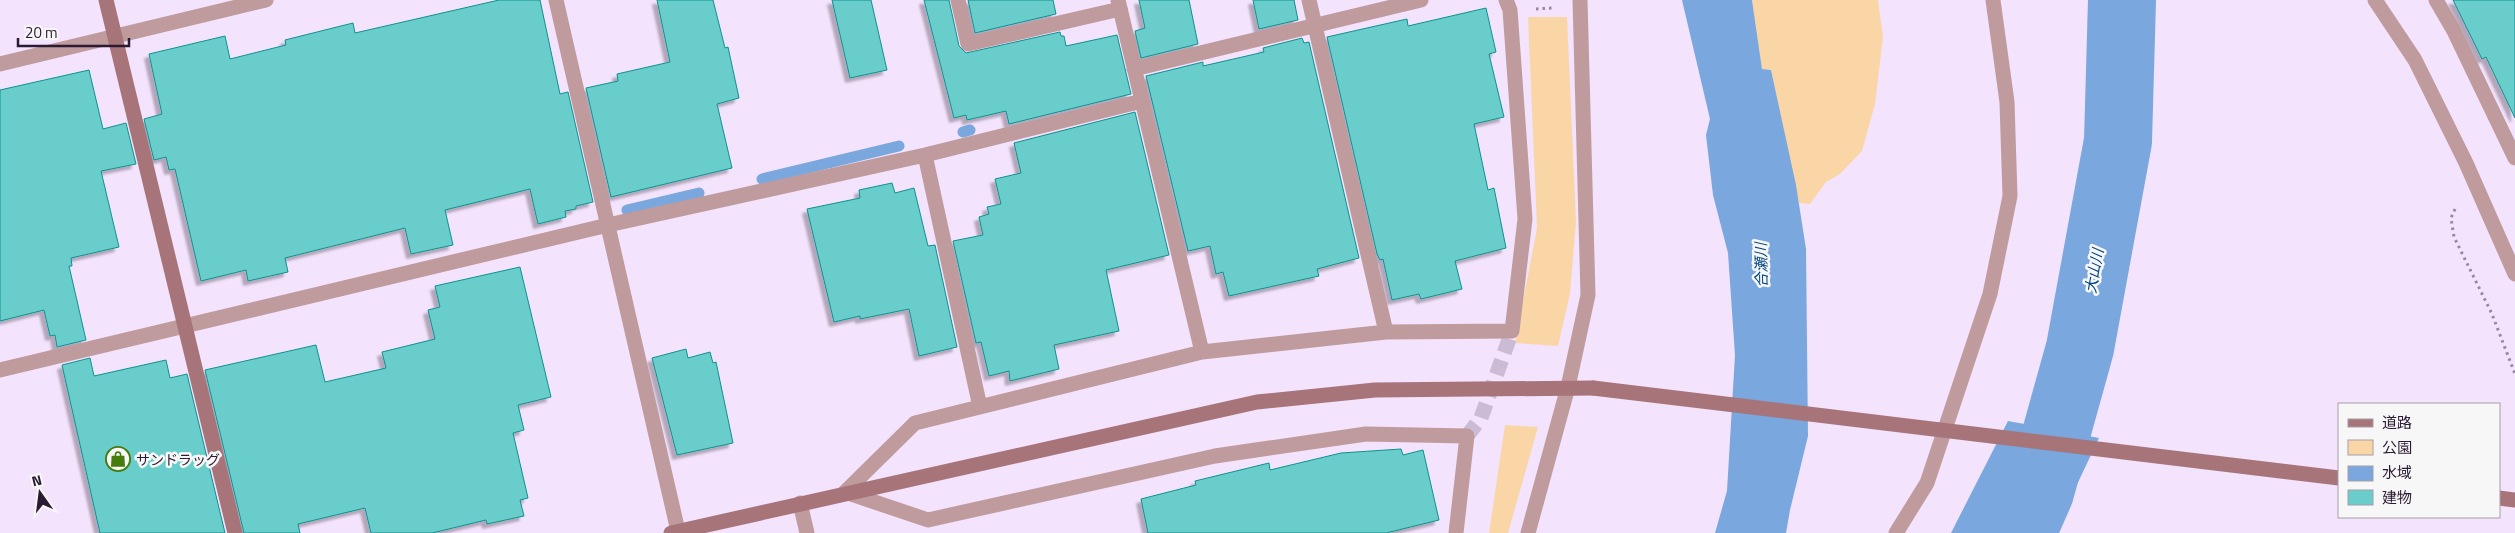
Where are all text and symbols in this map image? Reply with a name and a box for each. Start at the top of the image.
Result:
scale bar [18,15,129,47]
text: 20 m [25,21,58,44]
water label: 合瀬川 [1749,240,1773,288]
water label: 大山川 [2079,245,2110,295]
legend [2338,403,2500,518]
text: 道路 [2382,411,2412,434]
text: 公園 [2382,436,2412,459]
shop icon: サンドラッグ [105,446,131,472]
place label: サンドラッグ [136,449,220,470]
text: 水域 [2382,461,2412,484]
north arrow [15,468,65,518]
text: N [29,469,44,491]
text: 建物 [2382,486,2412,509]

